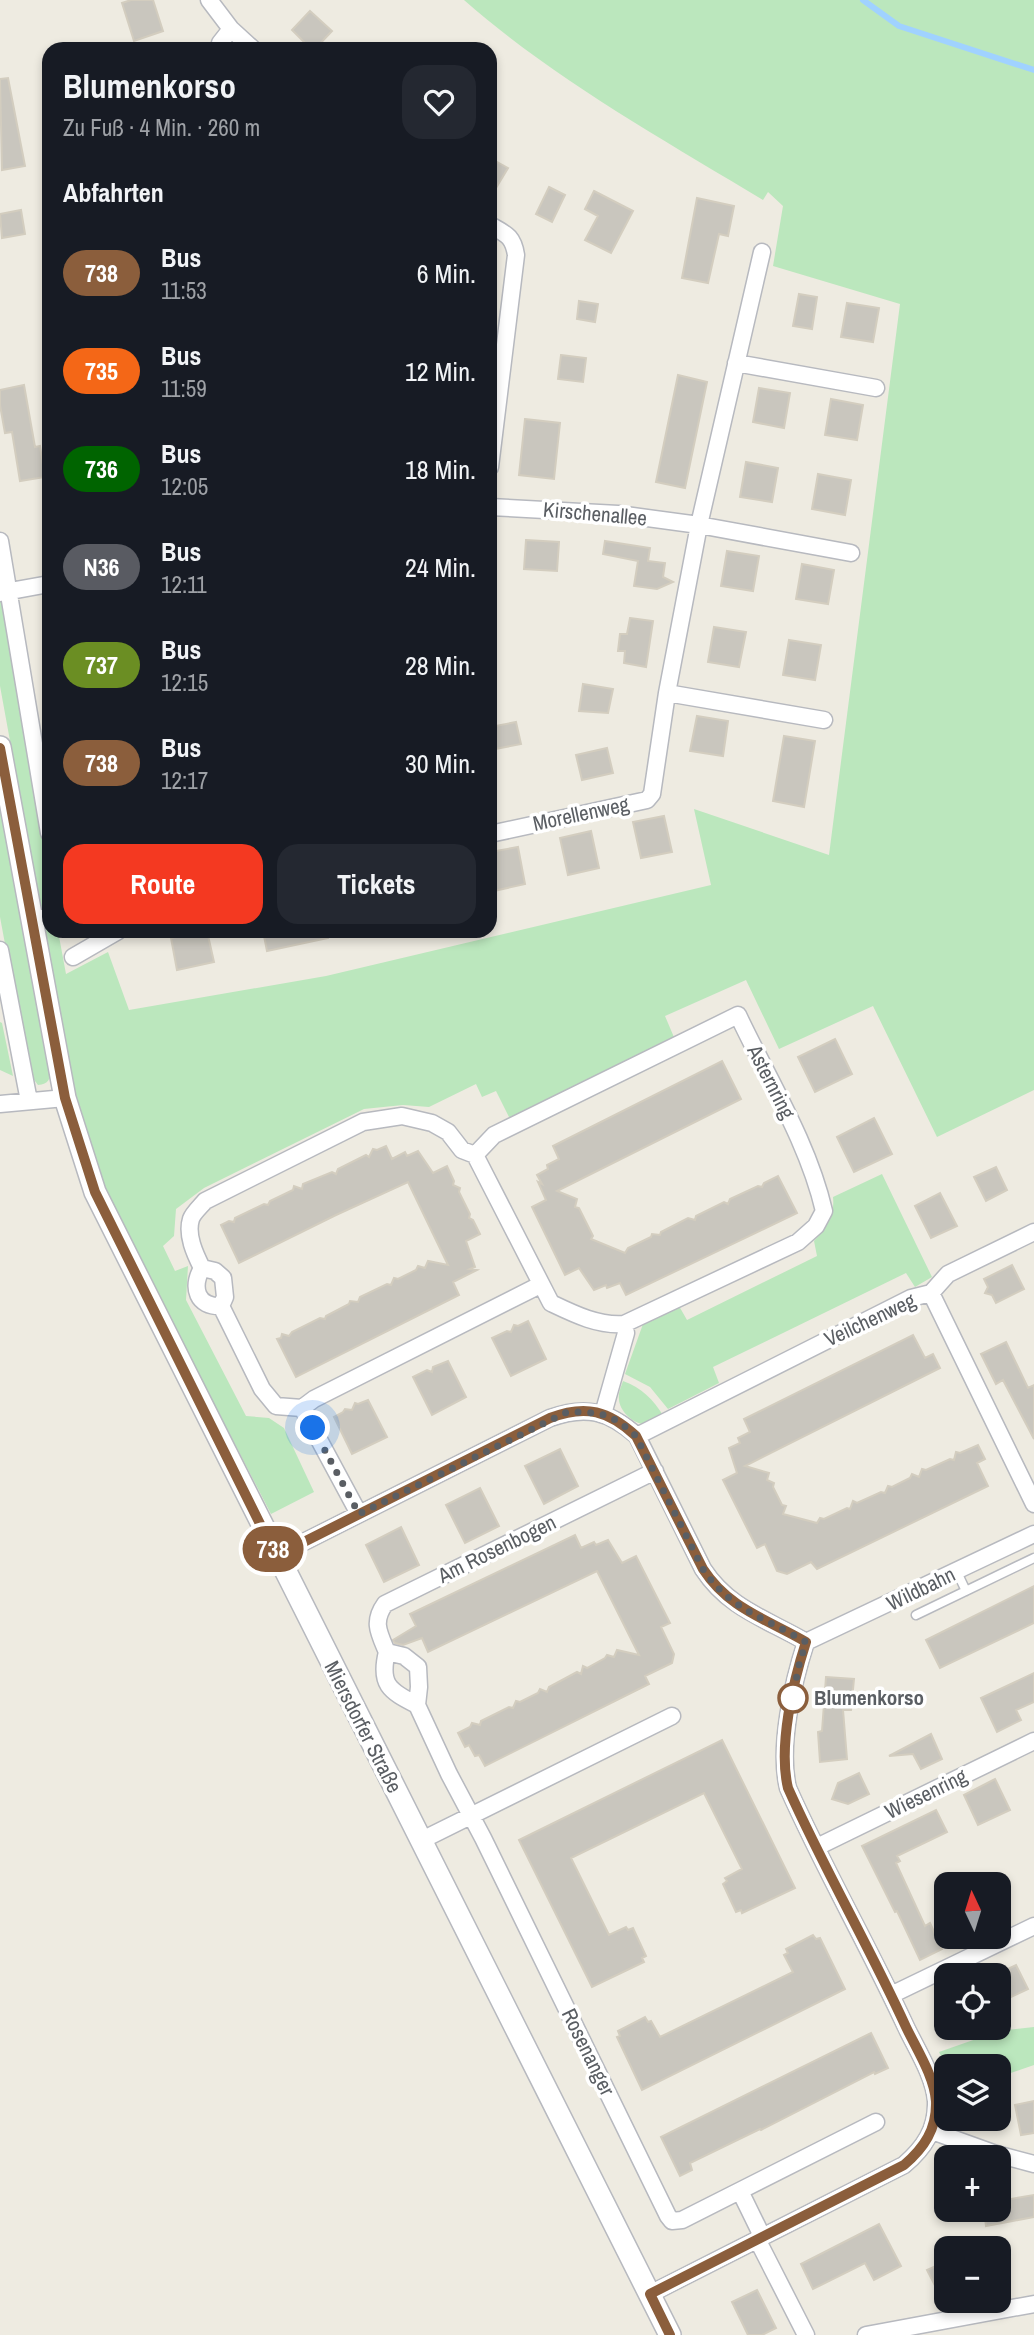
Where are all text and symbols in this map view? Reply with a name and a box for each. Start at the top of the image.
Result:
text: Blumenkorso [63,64,236,108]
button: heart [402,65,476,139]
text: Zu Fuß · 4 Min. · 260 m [63,112,260,143]
text: Abfahrten [63,175,164,210]
text: Bus [161,240,201,275]
text: 6 Min. [417,256,476,291]
text: 738 [85,257,118,289]
text: 11:53 [161,275,207,306]
text: Bus [161,338,201,373]
text: 12 Min. [405,354,476,389]
text: 735 [85,355,118,387]
text: 11:59 [161,373,207,404]
text: Bus [161,436,201,471]
text: 18 Min. [405,452,476,487]
text: 736 [85,453,118,485]
text: 12:05 [161,471,208,502]
street label: Kirschenallee [542,495,648,532]
text: Bus [161,534,201,569]
text: 24 Min. [405,550,476,585]
text: N36 [83,551,120,583]
text: 12:11 [161,569,207,600]
text: Bus [161,632,201,667]
text: 28 Min. [405,648,476,683]
text: 737 [85,649,118,681]
text: 12:15 [161,667,208,698]
text: Bus [161,730,201,765]
text: 30 Min. [405,746,476,781]
text: 738 [85,747,118,779]
text: 12:17 [161,765,208,796]
street label: Morellenweg [530,789,632,838]
button: Route [63,844,263,924]
button: Tickets [277,844,476,924]
street label: Asternring [740,1039,803,1124]
street label: Veilchenweg [819,1286,921,1353]
your location [295,1410,330,1445]
street label: Am Rosenbogen [432,1507,561,1590]
line badge: 738 [233,1526,313,1572]
text: 738 [257,1533,289,1565]
street label: Wildbahn [882,1560,960,1618]
street label: Miersdorfer Straße [318,1656,409,1798]
marker: Blumenkorso [778,1683,808,1713]
place label: Blumenkorso [814,1683,924,1712]
street label: Wiesenring [880,1761,972,1826]
north arrow [934,1872,1012,1950]
map controls [934,1872,1011,2313]
button: locate [934,1963,1011,2040]
street label: Rosenanger [555,2003,622,2101]
button: layers [934,2054,1011,2131]
button: + [934,2145,1011,2222]
button: − [934,2236,1011,2313]

